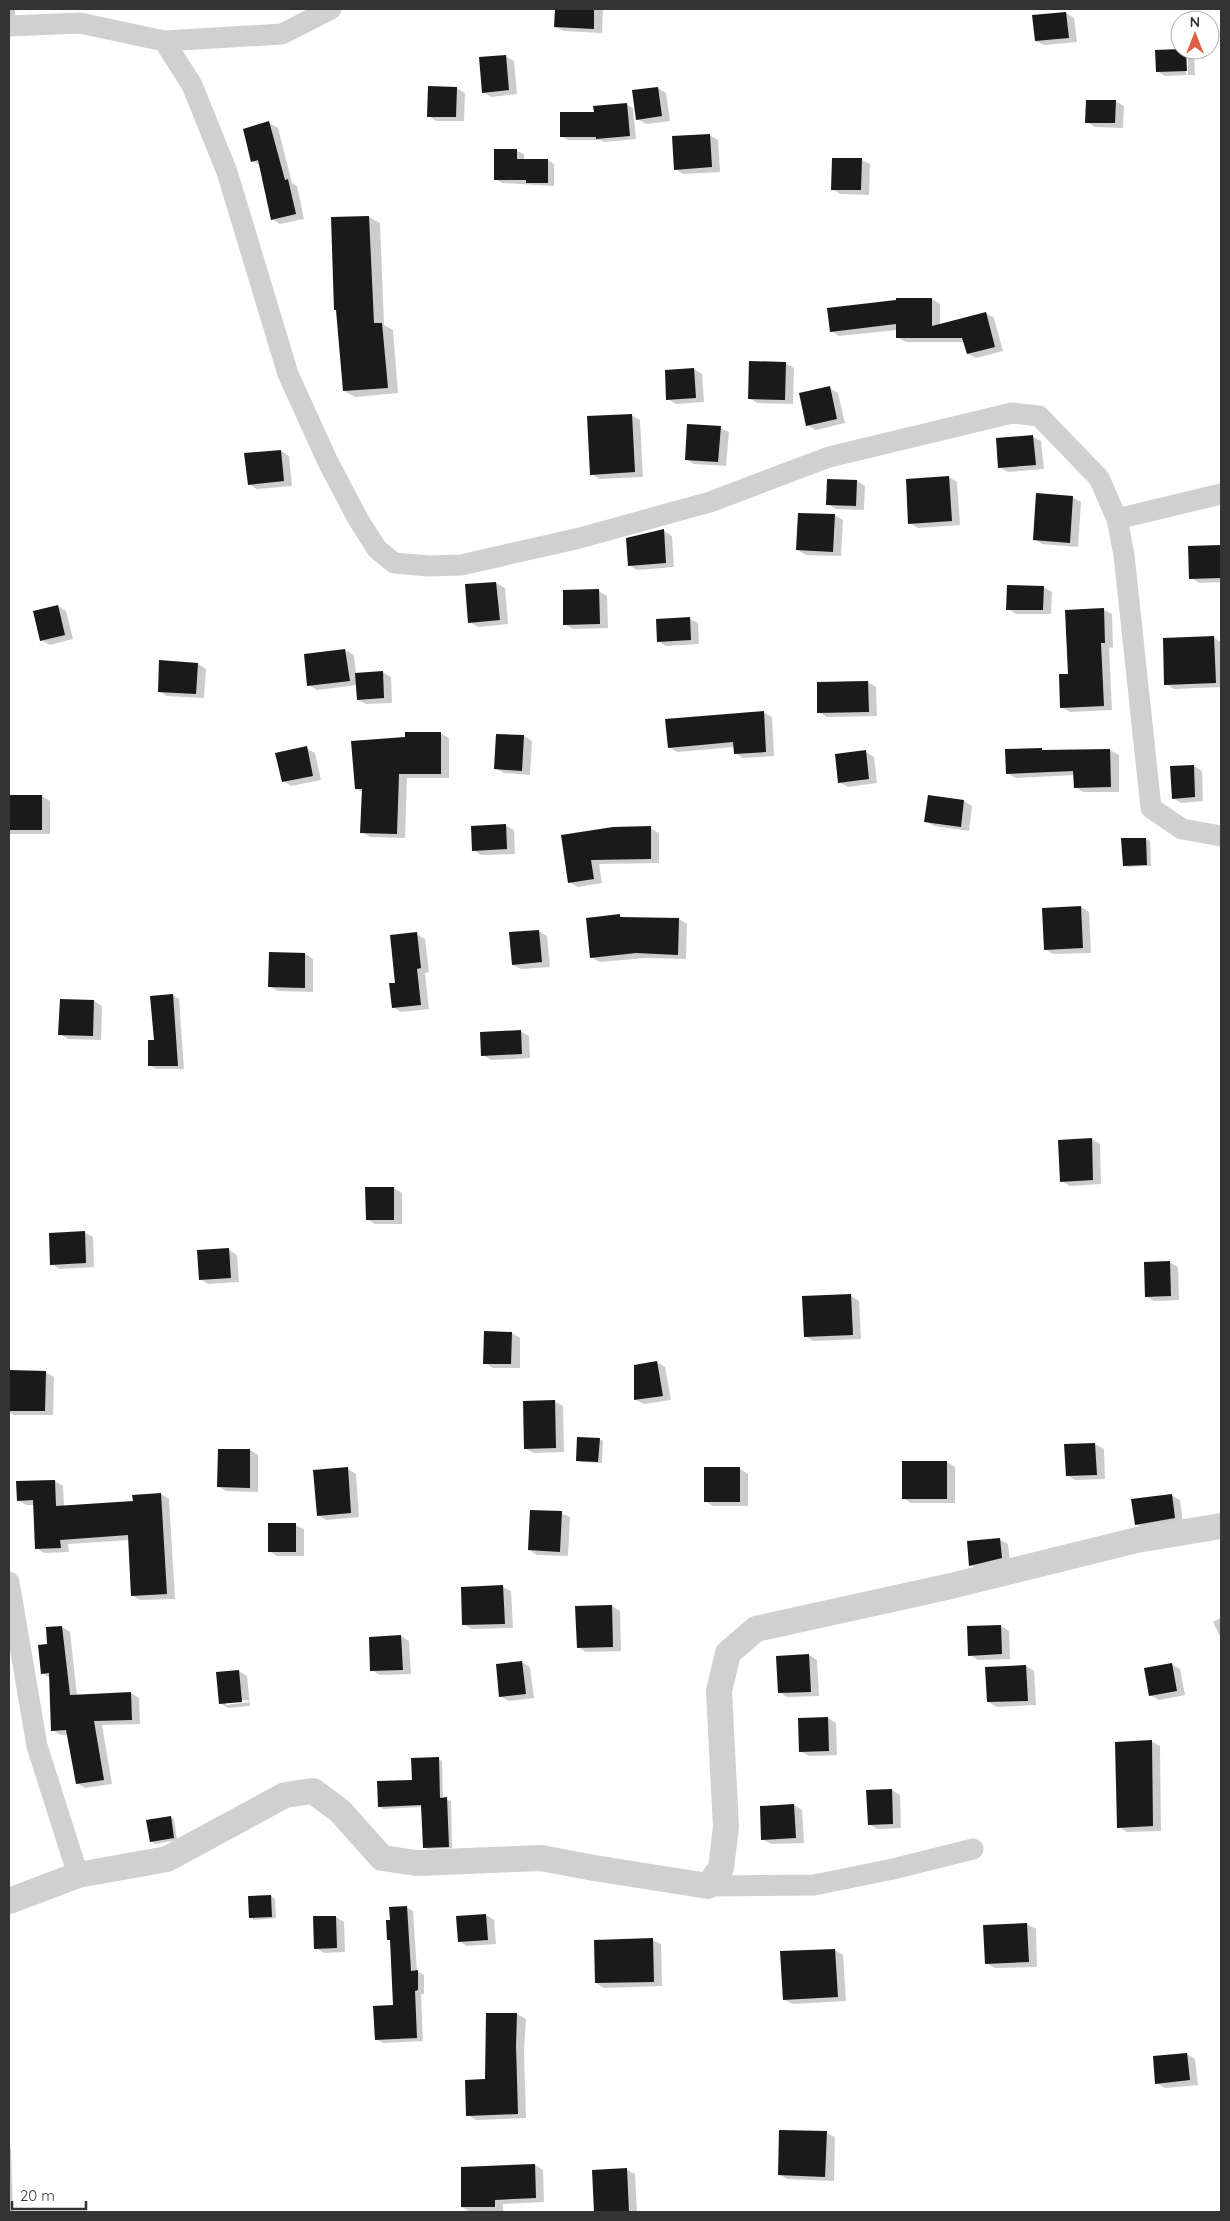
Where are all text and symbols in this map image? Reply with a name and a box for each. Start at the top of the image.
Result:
north arrow [1170,10,1220,60]
text: N [1190,13,1200,31]
scale bar [12,2178,86,2210]
text: 20 m [20,2186,55,2205]

